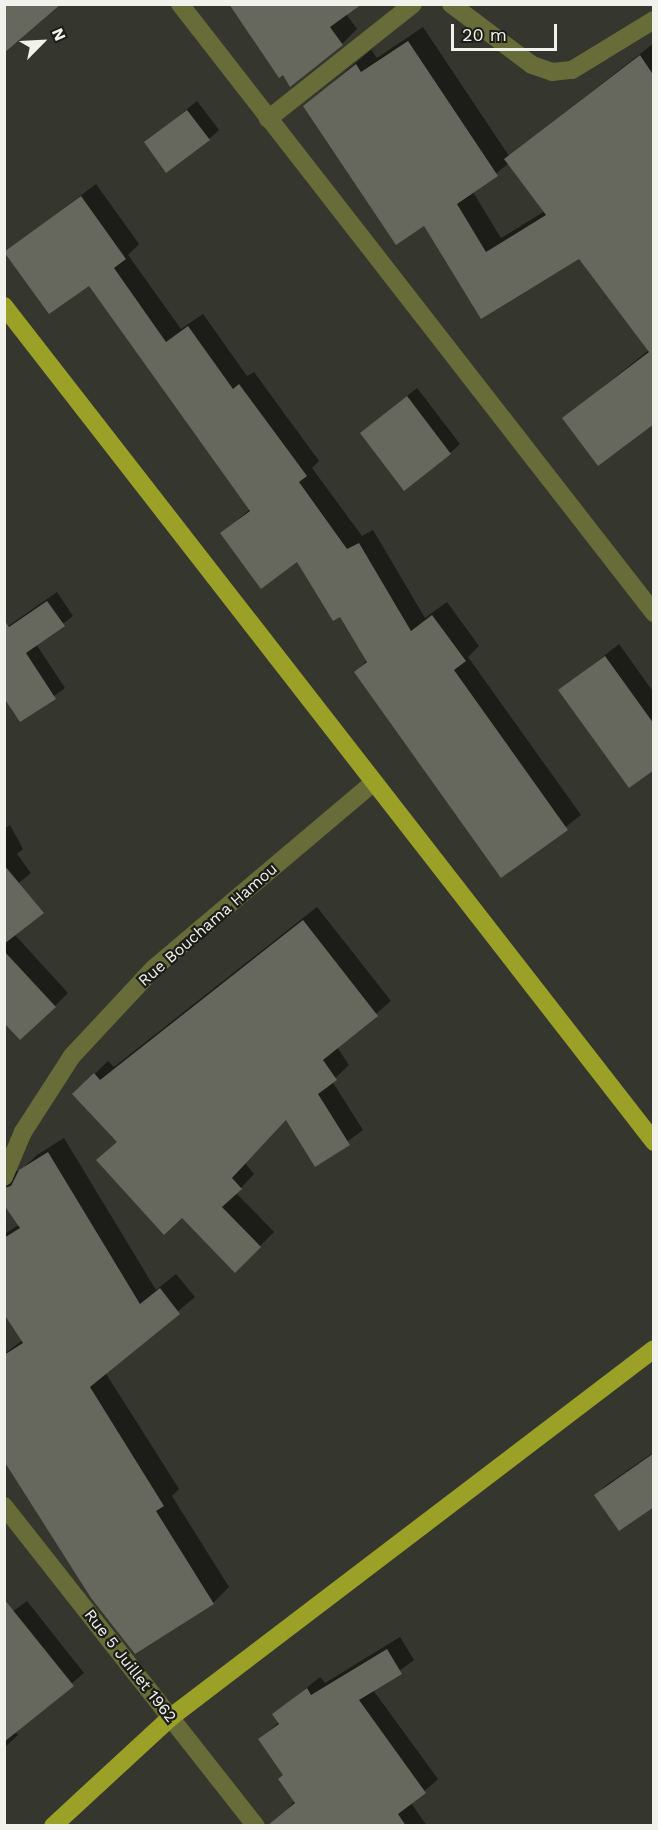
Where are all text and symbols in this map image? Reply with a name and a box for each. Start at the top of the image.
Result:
north arrow [12,12,72,72]
scale bar [454,12,560,50]
text: 20 m [462,24,507,45]
text: N [48,25,70,44]
street label: Rue Bouchama Hamou [135,859,281,991]
street label: Rue 5 Juillet 1962 [80,1605,180,1727]

